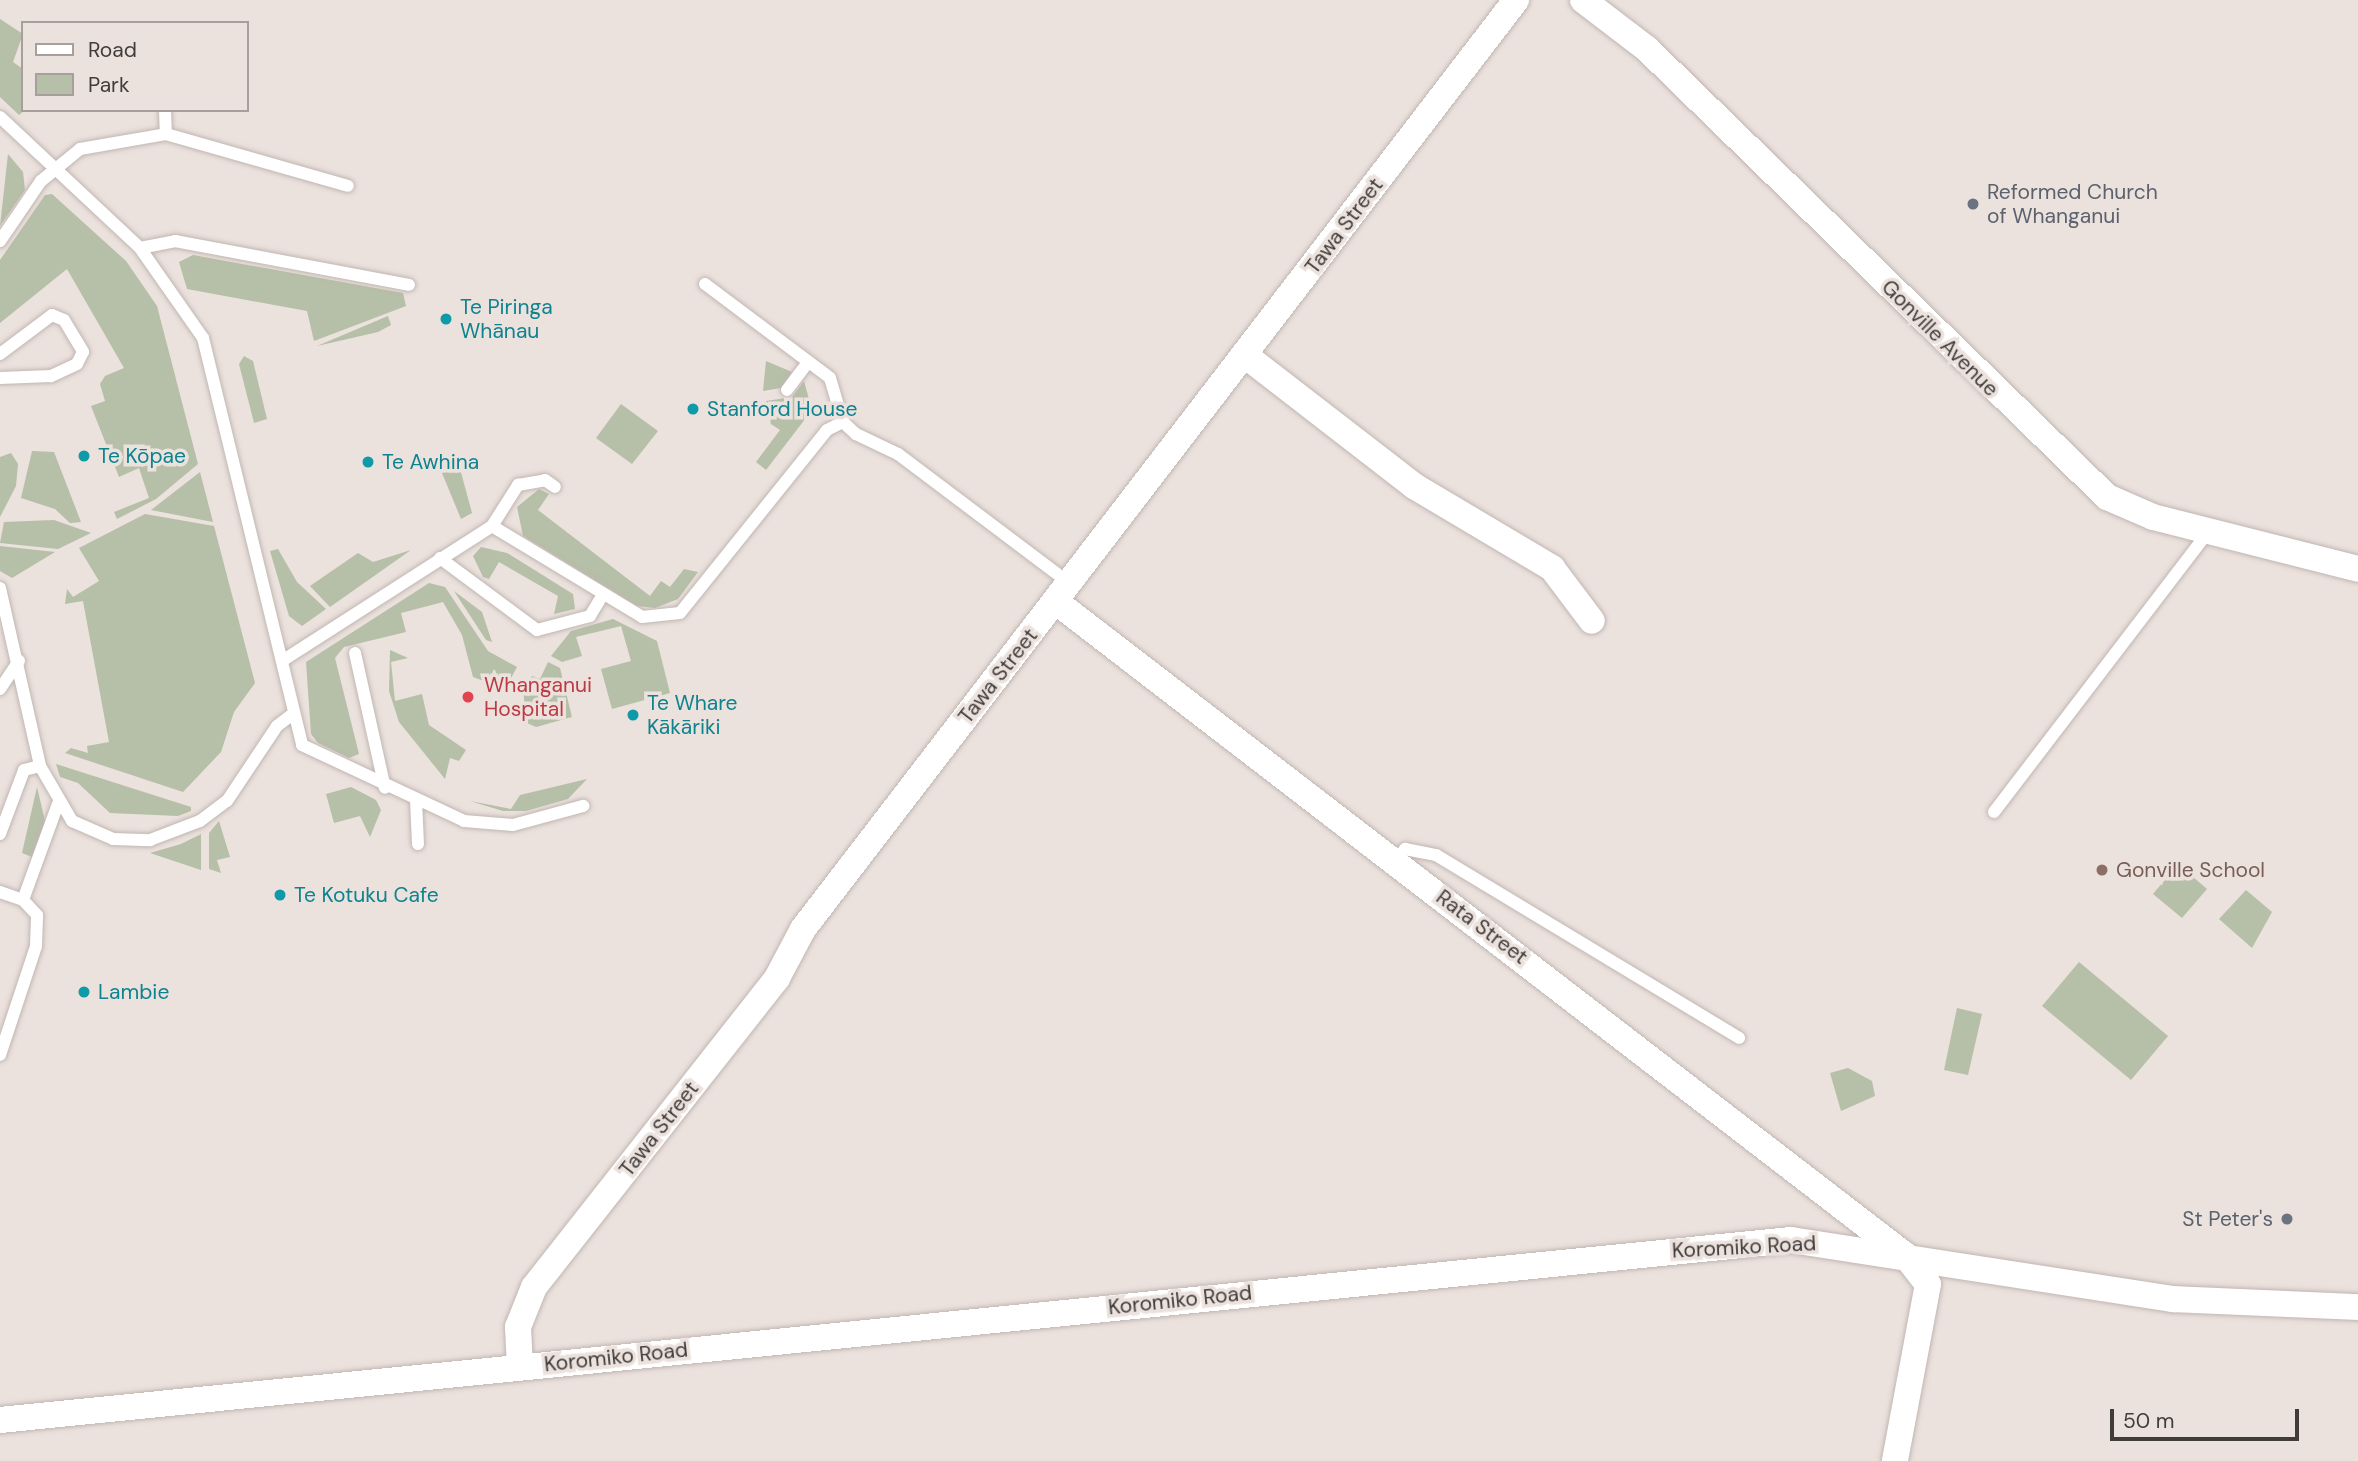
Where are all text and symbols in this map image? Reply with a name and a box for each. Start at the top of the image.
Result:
legend [21,21,248,112]
text: Road [88,36,137,64]
text: Park [88,71,129,99]
street label: Tawa Street [1300,173,1388,279]
place label: Reformed Church of Whanganui [1987,179,2158,229]
marker: Reformed Church of Whanganui [1965,196,1981,212]
street label: Gonville Avenue [1876,274,2004,402]
place label: Te Piringa Whānau [460,294,553,344]
marker: Te Piringa Whānau [438,311,454,327]
place label: Stanford House [707,396,857,422]
marker: Stanford House [685,401,701,417]
place label: Te Kōpae [98,443,186,469]
marker: Te Kōpae [76,448,92,464]
place label: Te Awhina [382,449,479,475]
marker: Te Awhina [360,454,376,470]
street label: Tawa Street [953,623,1043,729]
place label: Whanganui Hospital [484,672,592,722]
marker: Whanganui Hospital [458,687,478,707]
place label: Te Whare Kākāriki [647,690,738,740]
marker: Te Whare Kākāriki [625,707,641,723]
place label: Gonville School [2116,857,2265,883]
marker: Gonville School [2094,862,2110,878]
place label: Te Kotuku Cafe [294,882,439,908]
street label: Rata Street [1431,884,1533,970]
marker: Te Kotuku Cafe [272,887,288,903]
place label: Lambie [98,979,169,1005]
marker: Lambie [76,984,92,1000]
street label: Tawa Street [614,1076,704,1182]
place label: St Peter's [2182,1206,2273,1232]
marker: St Peter's [2279,1211,2295,1227]
street label: Koromiko Road [1671,1231,1817,1263]
street label: Koromiko Road [1107,1280,1253,1320]
street label: Koromiko Road [543,1337,689,1377]
scale bar [2113,1394,2302,1438]
text: 50 m [2123,1407,2174,1435]

